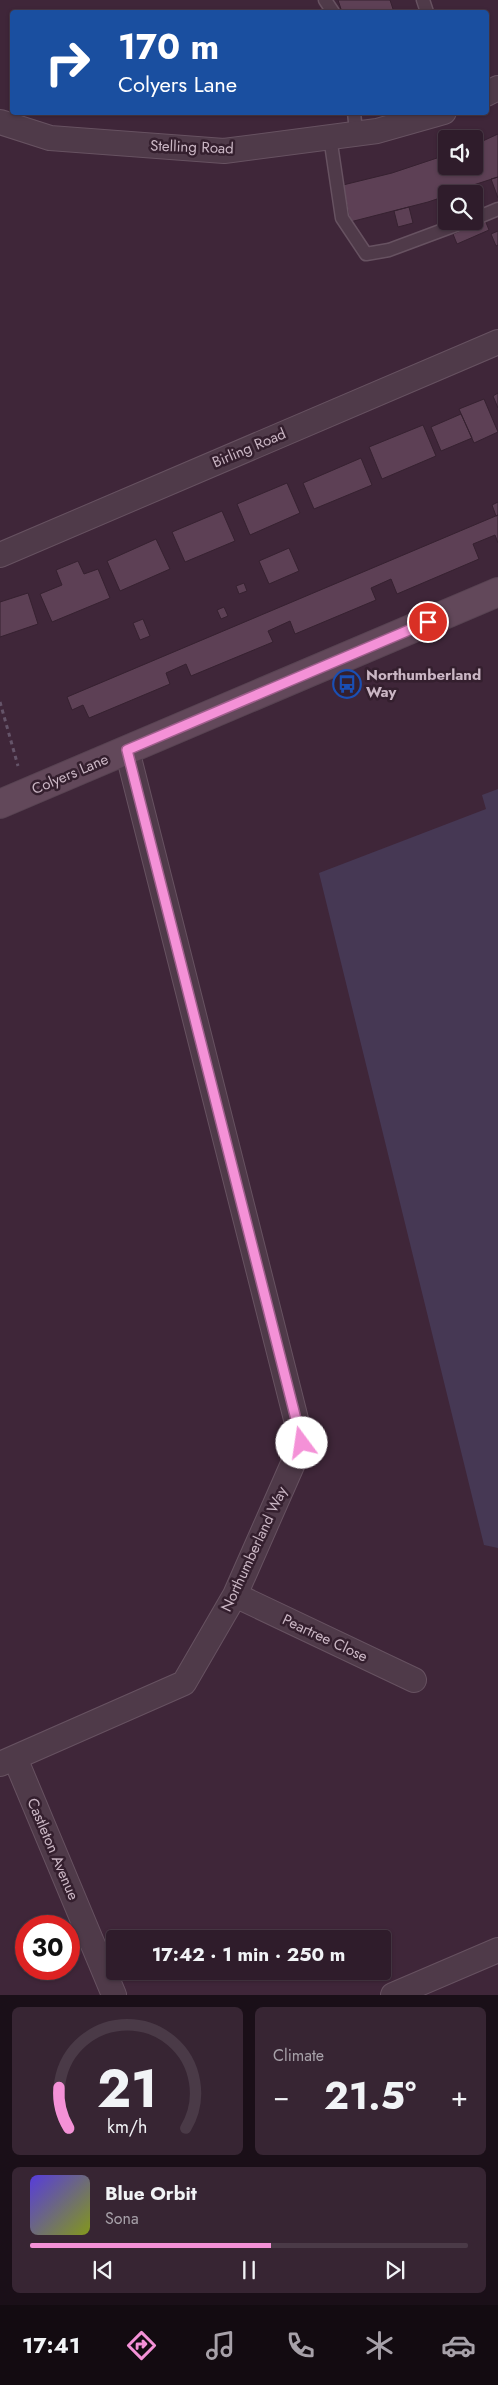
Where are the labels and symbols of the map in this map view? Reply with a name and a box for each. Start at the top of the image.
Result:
street label: Stelling Road [150,135,234,159]
street label: Birling Road [209,423,289,473]
pin [407,601,449,643]
place label: Northumberland Way [366,664,481,703]
bus stop icon: Northumberland Way [332,669,362,699]
street label: Colyers Lane [28,748,112,800]
position arrow [275,1416,327,1468]
street label: Northumberland Way [215,1482,293,1615]
street label: Peartree Close [279,1609,372,1668]
street label: Castleton Avenue [22,1794,85,1904]
speed limit sign: 30 [15,1915,80,1980]

